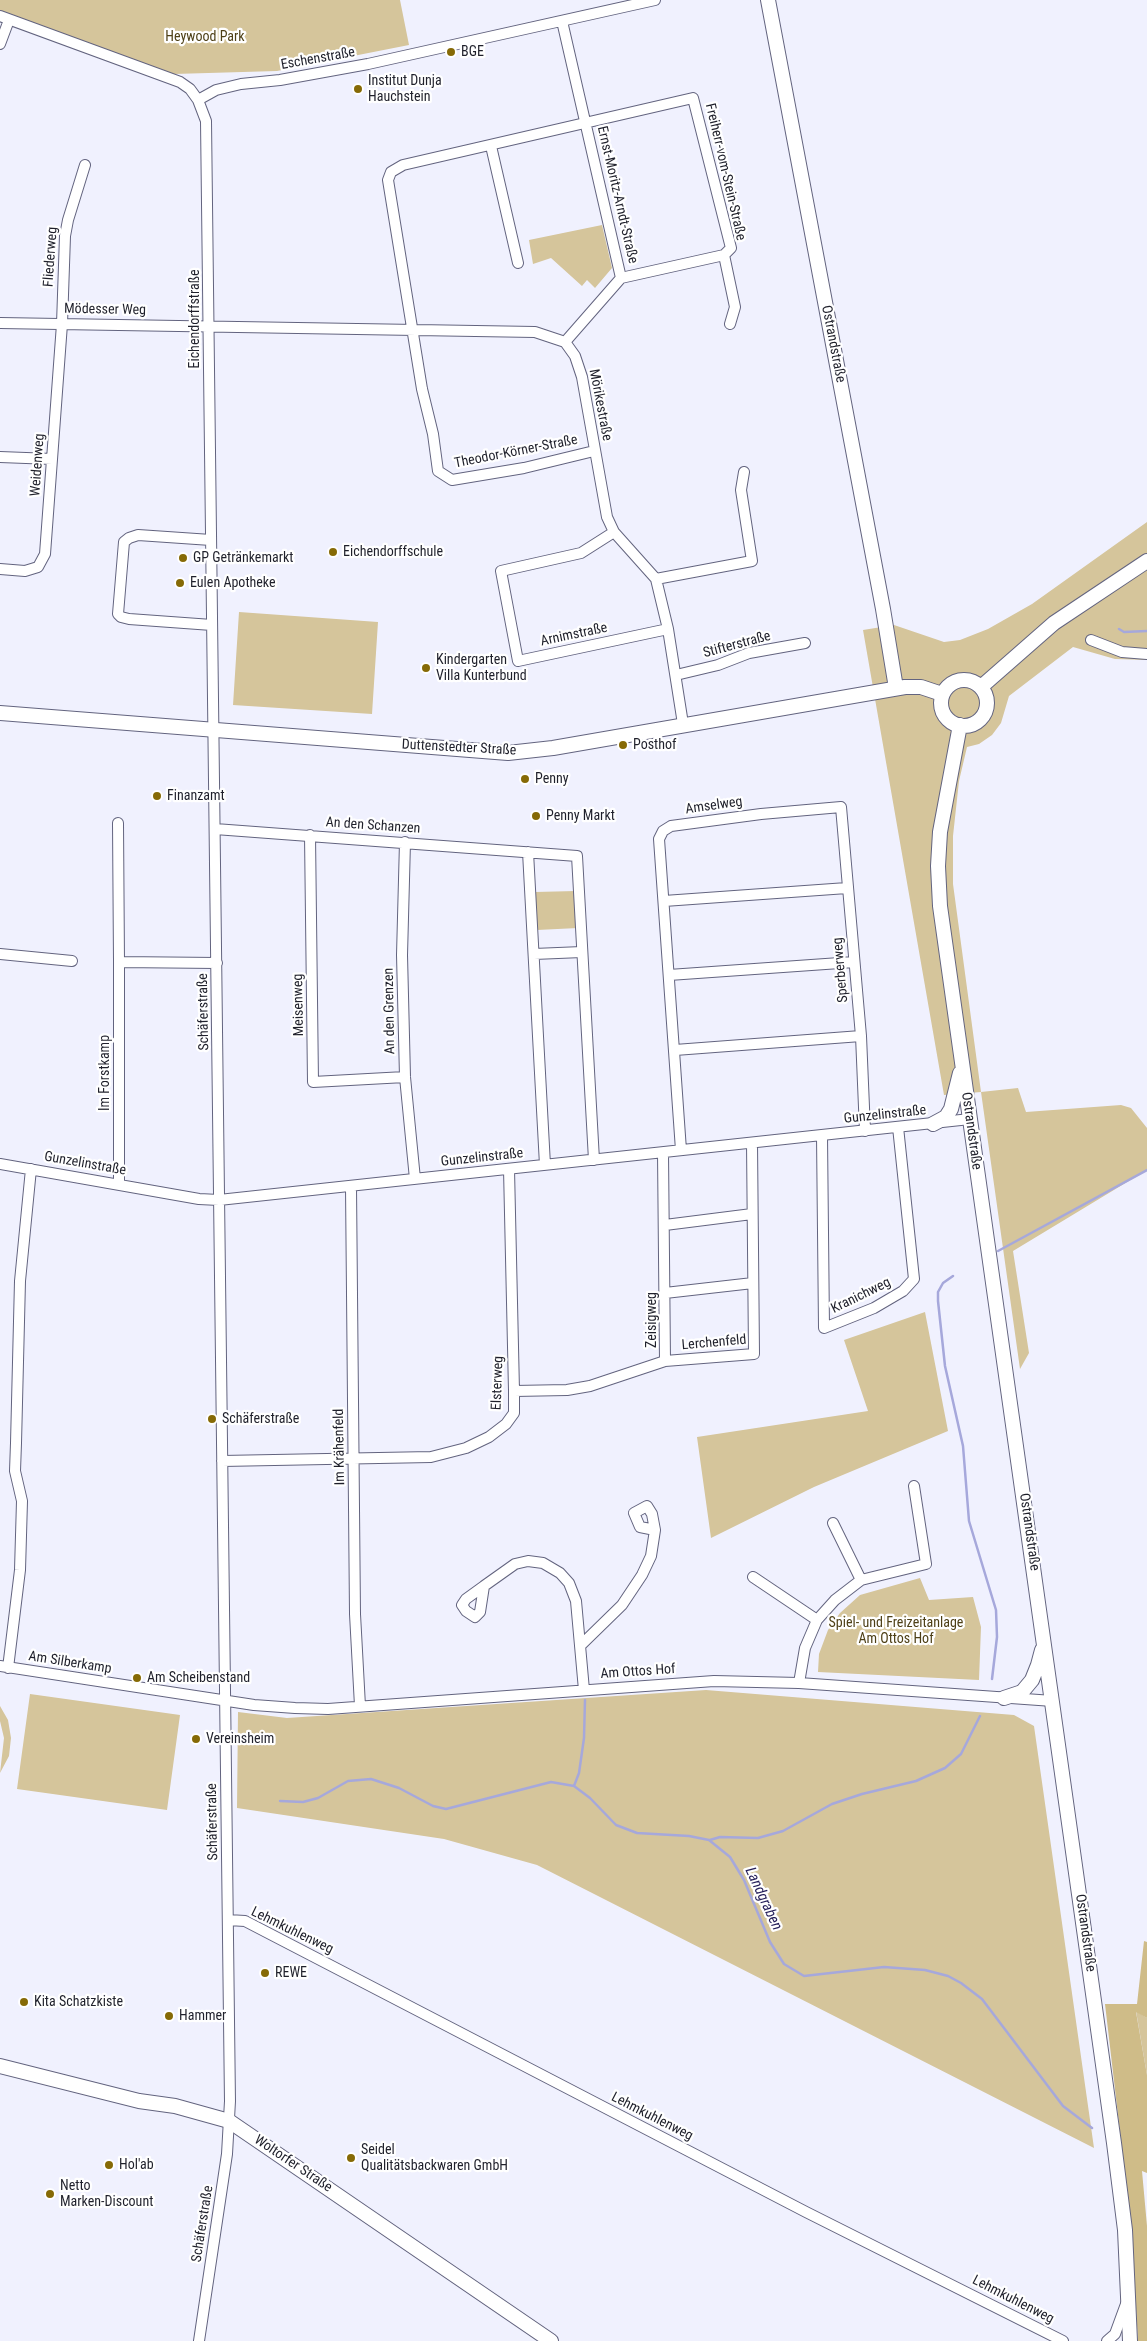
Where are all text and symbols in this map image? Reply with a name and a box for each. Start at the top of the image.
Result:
park label: Heywood Park [165,29,245,45]
street label: Eschenstraße [280,44,356,74]
place label: BGE [461,44,484,60]
marker: BGE [445,46,457,58]
place label: Institut Dunja Hauchstein [368,73,442,105]
marker: Institut Dunja Hauchstein [352,83,364,95]
street label: Freiherr-vom-Stein-Straße [701,102,749,242]
street label: Ernst-Moritz-Arndt-Straße [593,125,641,265]
street label: Fliederweg [41,226,61,288]
street label: Eichendorffstraße [187,269,203,369]
street label: Mödesser Weg [64,301,146,319]
street label: Ostrandstraße [817,304,849,384]
street label: Mörikestraße [585,368,615,442]
street label: Theodor-Körner-Straße [453,432,579,472]
street label: Weidenweg [27,433,49,497]
place label: Eichendorffschule [343,544,443,560]
marker: Eichendorffschule [327,546,339,558]
place label: GP Getränkemarkt [193,550,293,566]
marker: GP Getränkemarkt [177,552,189,564]
place label: Eulen Apotheke [190,575,276,591]
marker: Eulen Apotheke [174,577,186,589]
street label: Arnimstraße [539,620,609,650]
street label: Stifterstraße [701,628,773,662]
place label: Kindergarten Villa Kunterbund [436,652,527,684]
marker: Kindergarten Villa Kunterbund [420,662,432,674]
street label: Duttenstedter Straße [401,737,517,759]
place label: Posthof [633,737,676,753]
marker: Posthof [617,739,629,751]
place label: Penny [535,771,569,787]
marker: Penny [519,773,531,785]
place label: Finanzamt [167,788,225,804]
marker: Finanzamt [151,790,163,802]
street label: Amselweg [684,794,744,818]
place label: Penny Markt [546,808,615,824]
marker: Penny Markt [530,810,542,822]
street label: An den Schanzen [325,814,421,838]
street label: Sperberweg [830,937,852,1003]
street label: An den Grenzen [381,968,399,1054]
street label: Schäferstraße [195,973,213,1051]
street label: Meisenweg [290,974,308,1036]
street label: Im Forstkamp [97,1035,113,1111]
street label: Ostrandstraße [957,1091,985,1171]
street label: Gunzelinstraße [843,1102,927,1128]
street label: Gunzelinstraße [440,1145,524,1171]
street label: Gunzelinstraße [43,1149,127,1179]
street label: Kranichweg [829,1274,893,1318]
street label: Zeisigweg [644,1292,660,1348]
street label: Lerchenfeld [681,1332,747,1354]
street label: Elsterweg [489,1356,507,1410]
street label: Im Krähenfeld [331,1409,349,1485]
place label: Schäferstraße [222,1411,299,1427]
marker: Schäferstraße [206,1413,218,1425]
street label: Ostrandstraße [1015,1492,1043,1572]
park label: Spiel- und Freizeitanlage Am Ottos Hof [829,1615,963,1648]
street label: Am Silberkamp [27,1648,113,1678]
street label: Am Ottos Hof [600,1661,676,1683]
place label: Am Scheibenstand [147,1670,250,1686]
marker: Am Scheibenstand [131,1672,143,1684]
place label: Vereinsheim [206,1731,274,1747]
marker: Vereinsheim [190,1733,202,1745]
street label: Schäferstraße [204,1783,222,1861]
water label: Landgraben [741,1865,785,1933]
street label: Ostrandstraße [1071,1893,1099,1973]
street label: Lehmkuhlenweg [248,1904,336,1958]
place label: REWE [275,1965,307,1981]
marker: REWE [259,1967,271,1979]
place label: Kita Schatzkiste [34,1994,123,2010]
marker: Kita Schatzkiste [18,1996,30,2008]
place label: Hammer [179,2008,226,2024]
marker: Hammer [163,2010,175,2022]
street label: Lehmkuhlenweg [608,2089,696,2145]
street label: Woltorfer Straße [251,2132,335,2196]
place label: Seidel Qualitätsbackwaren GmbH [361,2142,508,2174]
marker: Seidel Qualitätsbackwaren GmbH [345,2152,357,2164]
place label: Hol'ab [119,2157,154,2173]
marker: Hol'ab [103,2159,115,2171]
place label: Netto Marken-Discount [60,2178,153,2210]
street label: Schäferstraße [189,2184,217,2264]
marker: Netto Marken-Discount [44,2188,56,2200]
street label: Lehmkuhlenweg [969,2272,1057,2328]

